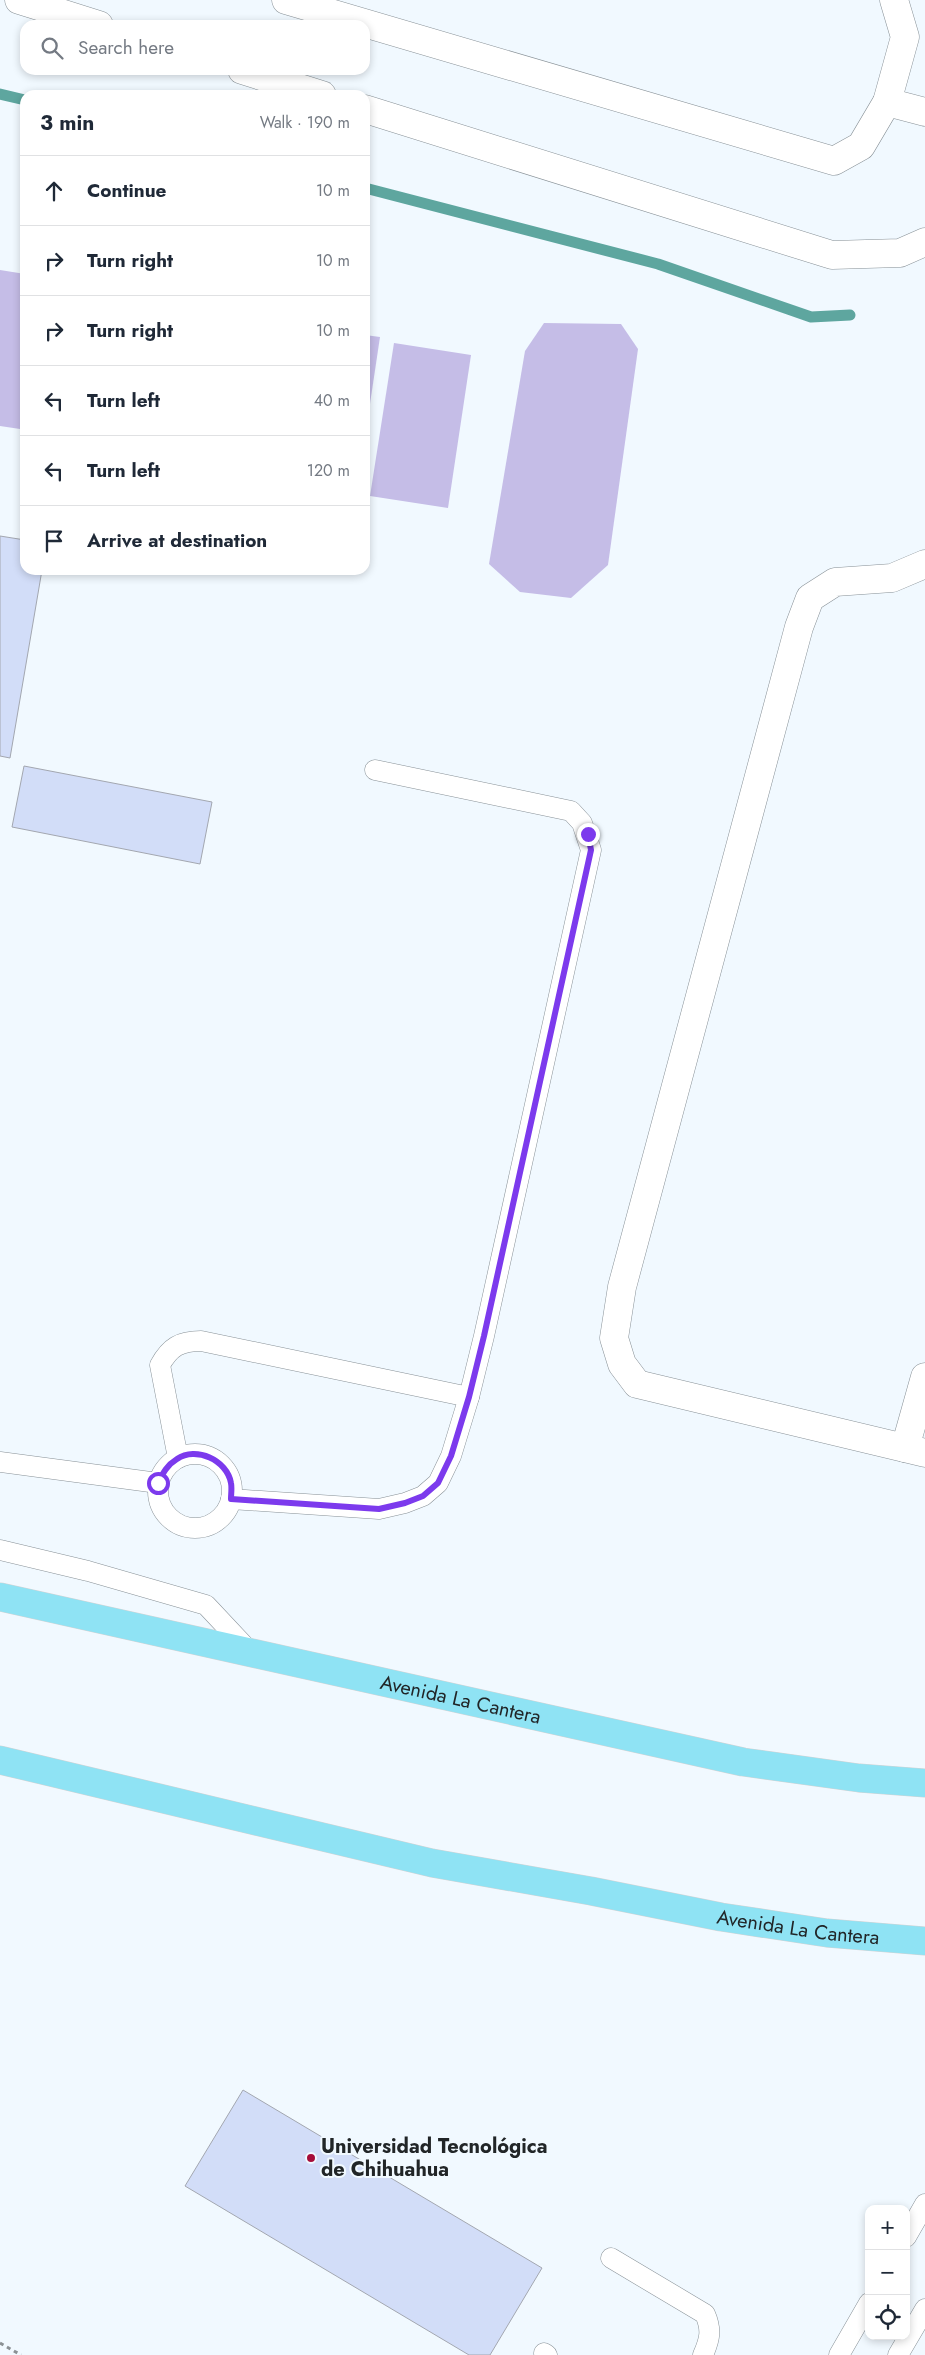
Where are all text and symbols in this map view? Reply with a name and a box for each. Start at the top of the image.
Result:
search box [20,20,370,75]
icon: search [38,34,66,62]
text: Search here [78,34,174,61]
text: 3 min [40,108,94,138]
text: Walk · 190 m [260,111,350,134]
icon: ahead [40,177,68,205]
text: Continue [87,177,166,204]
text: 10 m [316,179,350,202]
icon: right [40,247,68,275]
text: Turn right [87,247,173,274]
text: 10 m [316,249,350,272]
icon: right [40,317,68,345]
text: Turn right [87,317,173,344]
text: 10 m [316,319,350,342]
icon: left [40,387,68,415]
text: Turn left [87,387,160,414]
text: 40 m [314,389,350,412]
icon: left [40,457,68,485]
text: Turn left [87,457,160,484]
text: 120 m [307,459,350,482]
icon: arrive [40,527,68,555]
text: Arrive at destination [87,527,267,554]
route end [577,823,600,846]
route start [147,1472,170,1495]
street label: Avenida La Cantera [378,1667,544,1731]
street label: Avenida La Cantera [715,1902,881,1952]
place label: Universidad Tecnológica de Chihuahua [321,2132,548,2184]
marker: Universidad Tecnológica de Chihuahua [305,2152,317,2164]
map controls [865,2205,910,2340]
button: + [865,2205,910,2250]
button: − [865,2250,910,2295]
button: locate [865,2295,910,2340]

